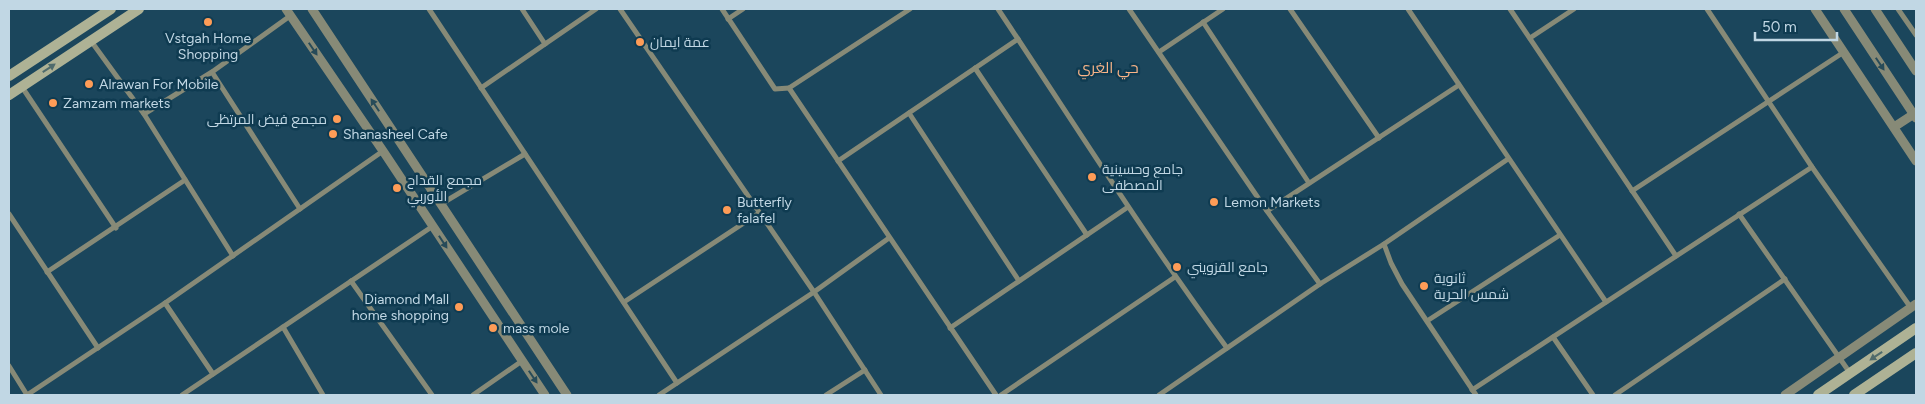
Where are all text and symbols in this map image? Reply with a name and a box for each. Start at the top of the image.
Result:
scale bar [1755,10,1838,42]
marker: Vstgah Home Shopping [202,16,214,28]
text: 50 m [1762,18,1797,36]
place label: Vstgah Home Shopping [165,30,251,63]
place label: عمة ايمان [650,34,710,51]
marker: عمة ايمان [634,36,646,48]
one-way arrow [308,42,318,56]
one-way arrow [1876,57,1885,71]
district label: حي الغري [1078,59,1138,80]
one-way arrow [43,64,56,73]
place label: Alrawan For Mobile [99,76,219,93]
marker: Alrawan For Mobile [83,78,95,90]
place label: Zamzam markets [63,95,170,112]
marker: Zamzam markets [47,97,59,109]
one-way arrow [371,99,380,112]
place label: مجمع فيض المرتظى [207,111,327,128]
marker: مجمع فيض المرتظى [331,113,343,125]
place label: Shanasheel Cafe [343,126,448,143]
marker: Shanasheel Cafe [327,128,339,140]
place label: جامع وحسينية المصطفى [1102,161,1183,194]
marker: جامع وحسينية المصطفى [1086,171,1098,183]
place label: مجمع القداح الأوربي [407,172,482,208]
marker: مجمع القداح الأوربي [391,182,403,194]
place label: Butterfly falafel [737,194,793,227]
place label: Lemon Markets [1224,194,1320,211]
marker: Lemon Markets [1208,196,1220,208]
marker: Butterfly falafel [721,204,733,216]
one-way arrow [438,235,447,249]
place label: جامع القزويني [1187,259,1268,279]
marker: جامع القزويني [1171,261,1183,273]
place label: ثانوية شمس الحرية [1434,270,1509,303]
marker: ثانوية شمس الحرية [1418,280,1430,292]
place label: Diamond Mall home shopping [352,291,449,324]
marker: Diamond Mall home shopping [453,301,465,313]
place label: mass mole [503,320,570,337]
marker: mass mole [487,322,499,334]
one-way arrow [1869,351,1883,360]
one-way arrow [528,371,538,384]

